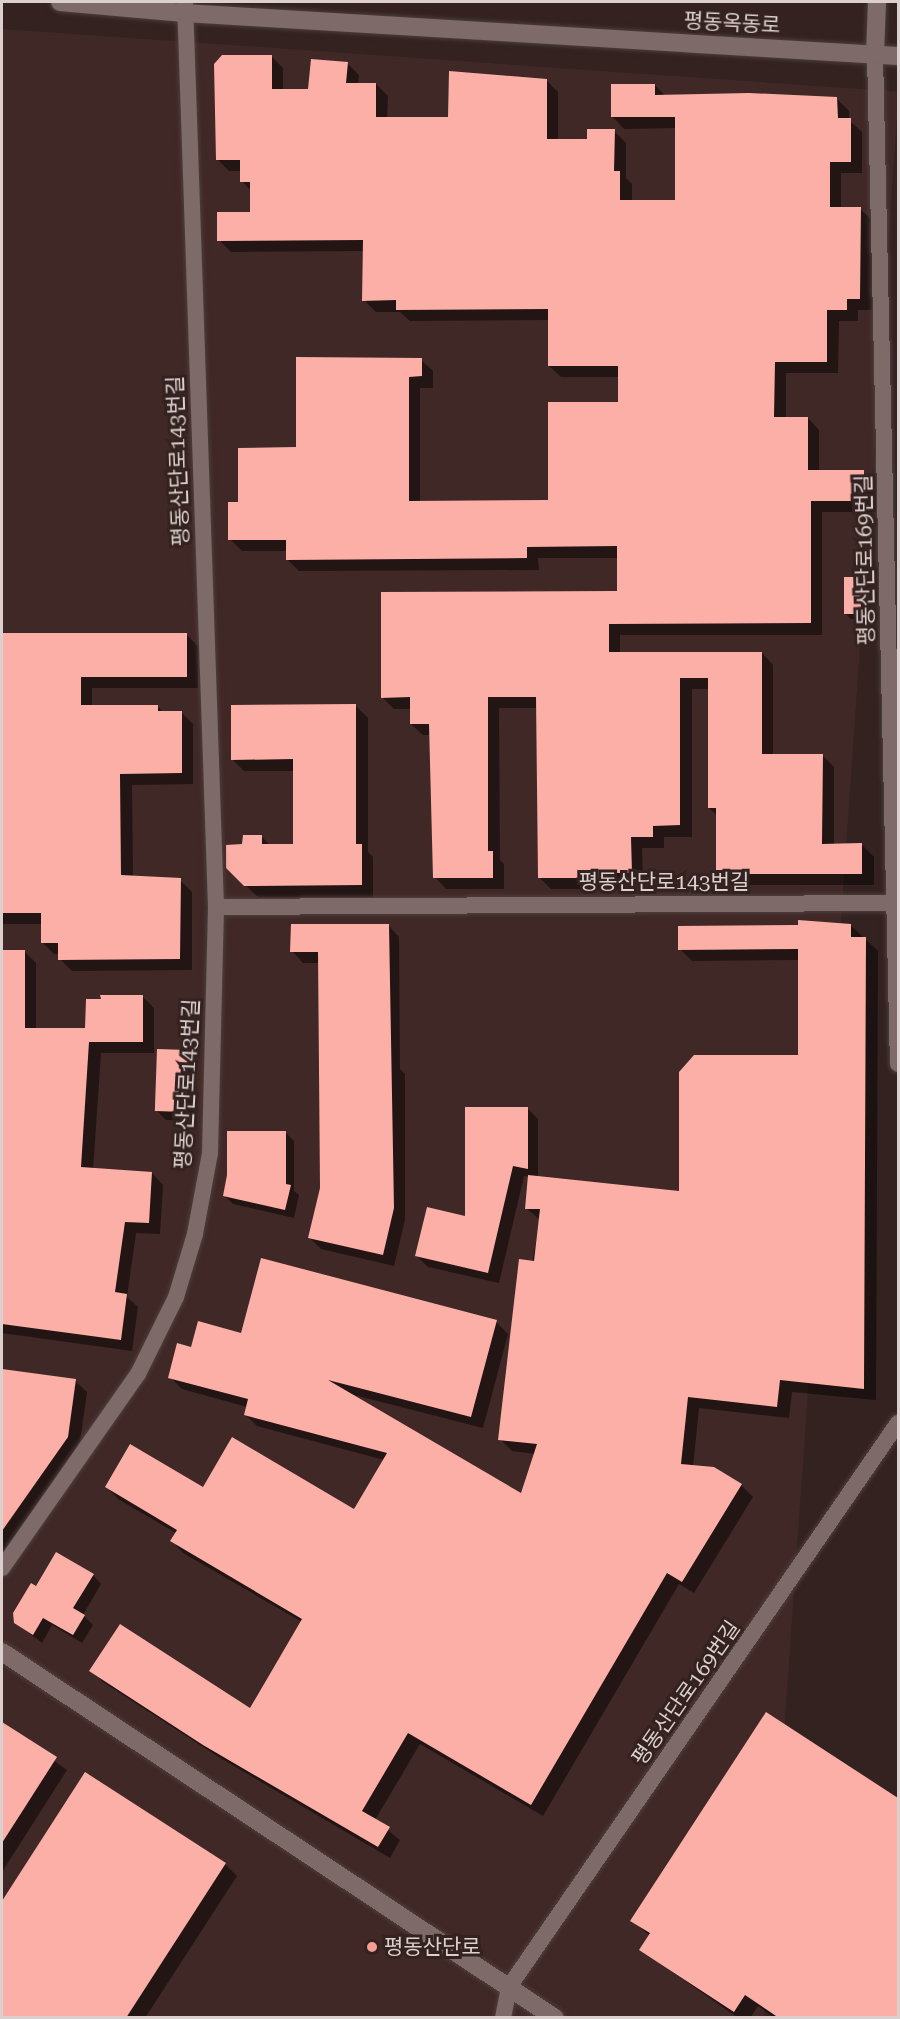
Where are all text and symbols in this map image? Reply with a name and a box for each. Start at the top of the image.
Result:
street label: 평동옥동로 [683,8,781,38]
street label: 평동산단로143번길 [162,375,194,547]
street label: 평동산단로169번길 [851,475,879,645]
street label: 평동산단로143번길 [579,869,749,895]
street label: 평동산단로143번길 [170,998,204,1170]
street label: 평동산단로169번길 [627,1616,745,1770]
place label: 평동산단로 [384,1934,481,1960]
marker: 평동산단로 [365,1940,379,1954]

